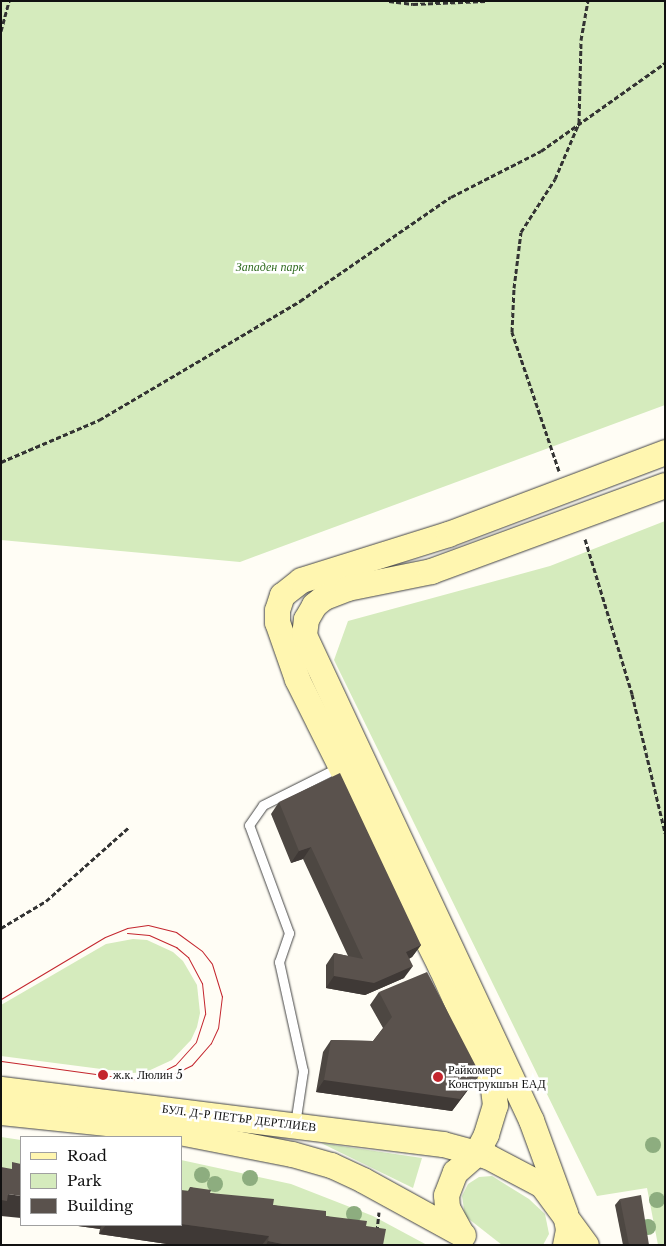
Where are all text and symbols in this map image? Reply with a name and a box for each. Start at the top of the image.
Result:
park label: Западен парк [236,260,304,274]
place label: Райкомерс Конструкшън ЕАД [448,1063,546,1091]
place label: ж.к. Люлин 5 [113,1068,183,1082]
marker: ж.к. Люлин 5 [97,1069,109,1081]
marker: Райкомерс Конструкшън ЕАД [432,1071,444,1083]
street label: БУЛ. Д-Р ПЕТЪР ДЕРТЛИЕВ [161,1101,317,1135]
legend [20,1136,182,1226]
text: Road [67,1146,107,1165]
text: Park [67,1171,102,1190]
text: Building [67,1196,133,1215]

